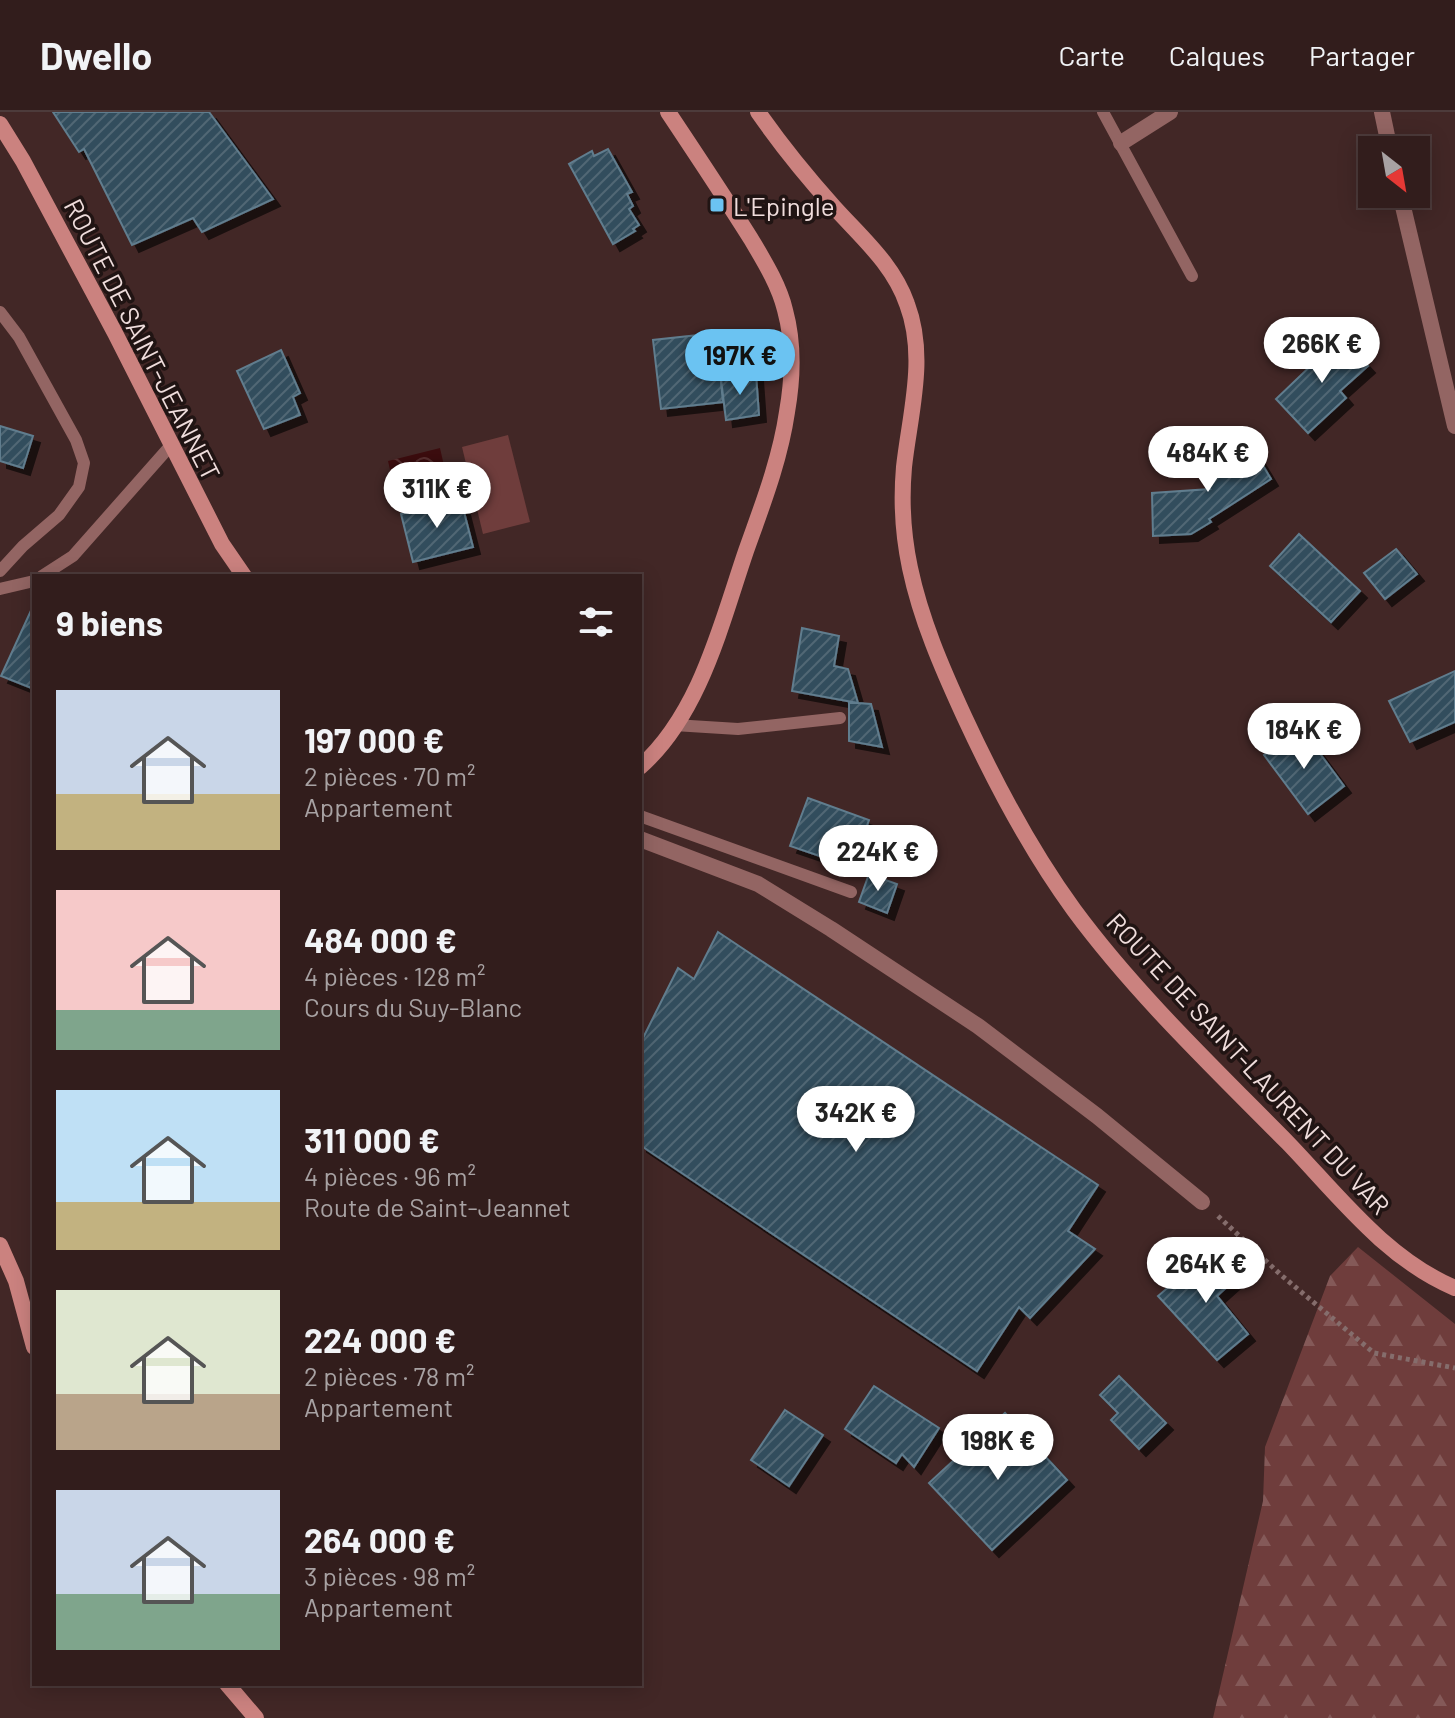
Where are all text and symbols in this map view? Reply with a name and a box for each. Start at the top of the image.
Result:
text: Dwello [40,32,152,78]
text: Carte [1058,38,1125,72]
text: Calques [1169,38,1265,72]
text: Partager [1309,38,1415,72]
north arrow [1358,136,1430,208]
map controls [1358,136,1430,208]
place label: L'Epingle [733,190,835,221]
street label: ROUTE DE SAINT-JEANNET [58,193,228,485]
marker: L'Epingle [708,196,726,214]
pin: 266K € [1257,317,1387,385]
text: 266K € [1282,327,1362,358]
pin: 197K € [675,329,805,397]
text: 197K € [703,339,777,370]
pin: 484K € [1143,426,1273,494]
text: 484K € [1166,436,1250,467]
pin: 311K € [372,462,502,530]
text: 311K € [402,472,472,503]
icon: filters [574,600,618,644]
text: 9 biens [56,602,163,643]
pin: 184K € [1239,703,1369,771]
text: 184K € [1266,713,1342,744]
text: 197 000 € [304,719,444,760]
icon: home [120,722,216,818]
text: 2 pièces · 70 m² [304,760,476,791]
text: Appartement [304,791,453,822]
pin: 224K € [813,825,943,893]
text: 224K € [837,835,919,866]
street label: ROUTE DE SAINT-LAURENT DU VAR [1101,906,1397,1220]
text: 484 000 € [304,919,457,960]
icon: home [120,922,216,1018]
text: 4 pièces · 128 m² [304,960,486,991]
text: Cours du Suy-Blanc [304,991,522,1022]
pin: 342K € [791,1086,921,1154]
text: 342K € [815,1096,897,1127]
text: 311 000 € [304,1119,440,1160]
icon: home [120,1122,216,1218]
text: 4 pièces · 96 m² [304,1160,476,1191]
text: Route de Saint-Jeannet [304,1191,571,1222]
pin: 264K € [1141,1237,1271,1305]
text: 264K € [1165,1247,1247,1278]
text: 224 000 € [304,1319,456,1360]
icon: home [120,1322,216,1418]
text: 2 pièces · 78 m² [304,1360,474,1391]
text: Appartement [304,1391,453,1422]
pin: 198K € [933,1414,1063,1482]
text: 198K € [960,1424,1036,1455]
text: 264 000 € [304,1519,455,1560]
icon: home [120,1522,216,1618]
text: 3 pièces · 98 m² [304,1560,475,1591]
text: Appartement [304,1591,453,1622]

